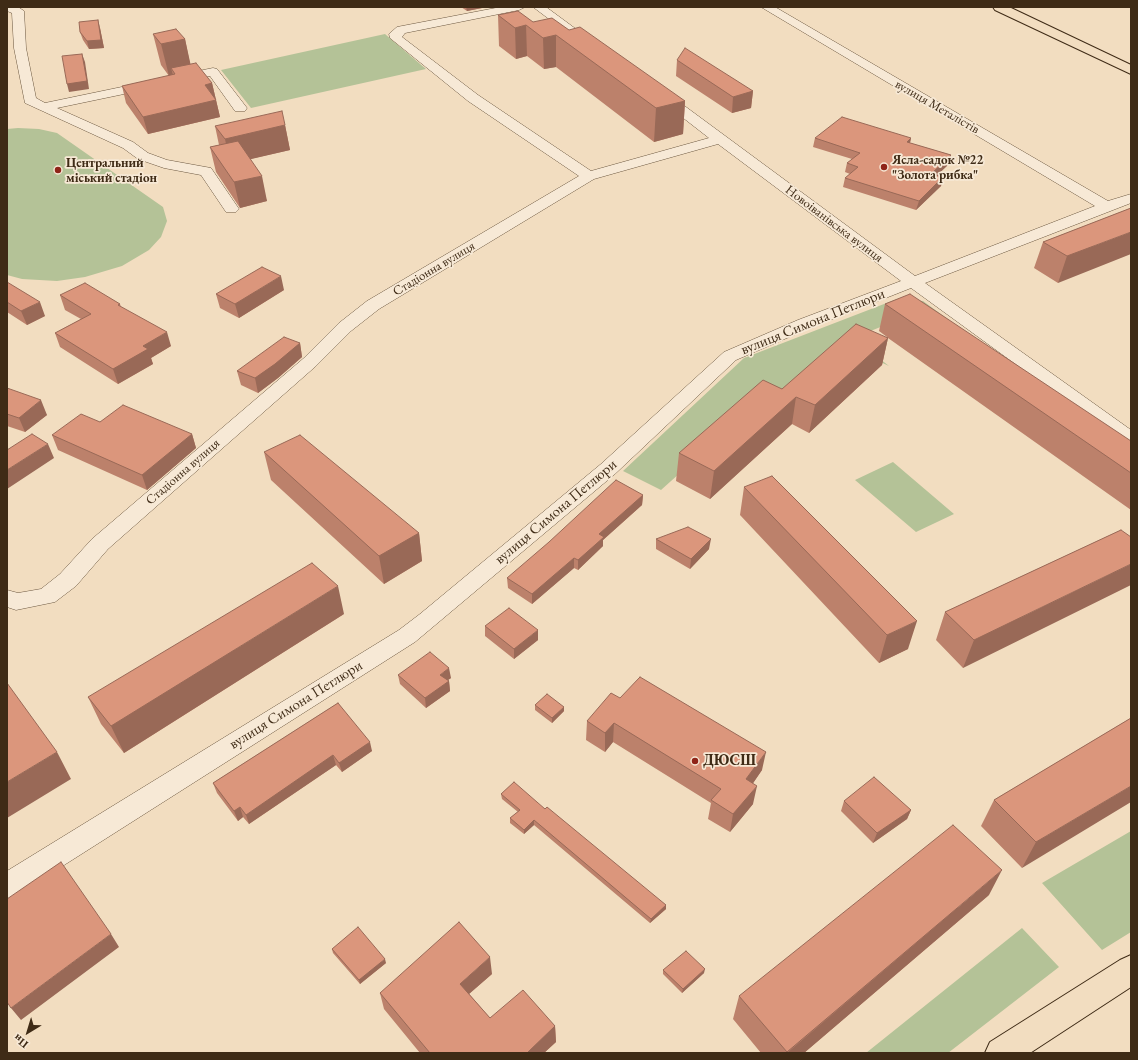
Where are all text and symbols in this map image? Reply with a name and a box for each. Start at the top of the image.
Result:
street label: вулиця Металістів [892,77,982,137]
place label: Ясла-садок №22 "Золота рибка" [892,152,983,183]
place label: Центральний міський стадіон [66,155,157,186]
marker: Ясла-садок №22 "Золота рибка" [879,162,889,172]
marker: Центральний міський стадіон [53,165,63,175]
street label: Новоіванівська вулиця [782,182,886,266]
street label: Стадіонна вулиця [390,238,478,300]
street label: вулиця Симона Петлюри [738,285,888,359]
street label: Стадіонна вулиця [143,436,223,508]
street label: вулиця Симона Петлюри [491,456,621,568]
street label: вулиця Симона Петлюри [226,657,366,753]
place label: ДЮСШ [703,752,756,770]
marker: ДЮСШ [690,756,700,766]
north arrow [8,1012,48,1052]
text: Пн [10,1031,31,1052]

